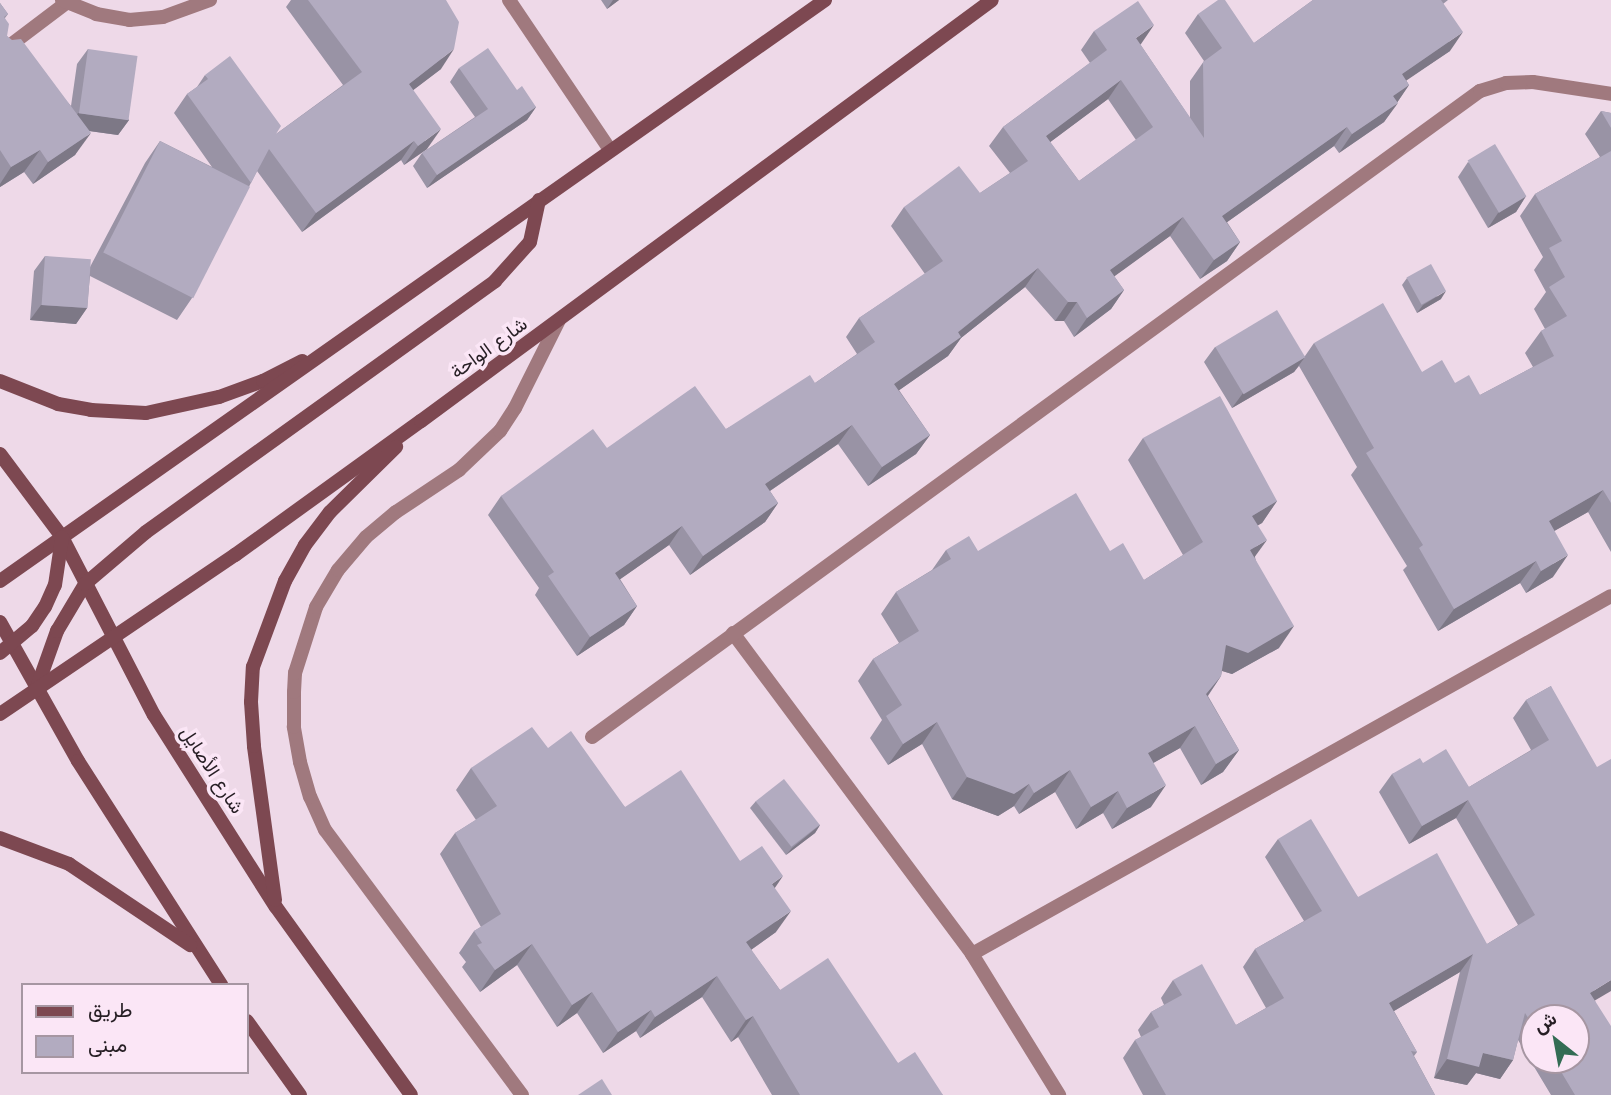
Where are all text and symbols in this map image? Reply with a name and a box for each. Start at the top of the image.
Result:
street label: شارع الواحة [446,313,532,383]
street label: شارع الأصايل [175,722,249,818]
legend [21,983,248,1074]
text: طريق [88,995,133,1025]
north arrow [1520,1004,1590,1074]
text: ش [1528,1005,1562,1040]
text: مبنى [88,1030,127,1060]

